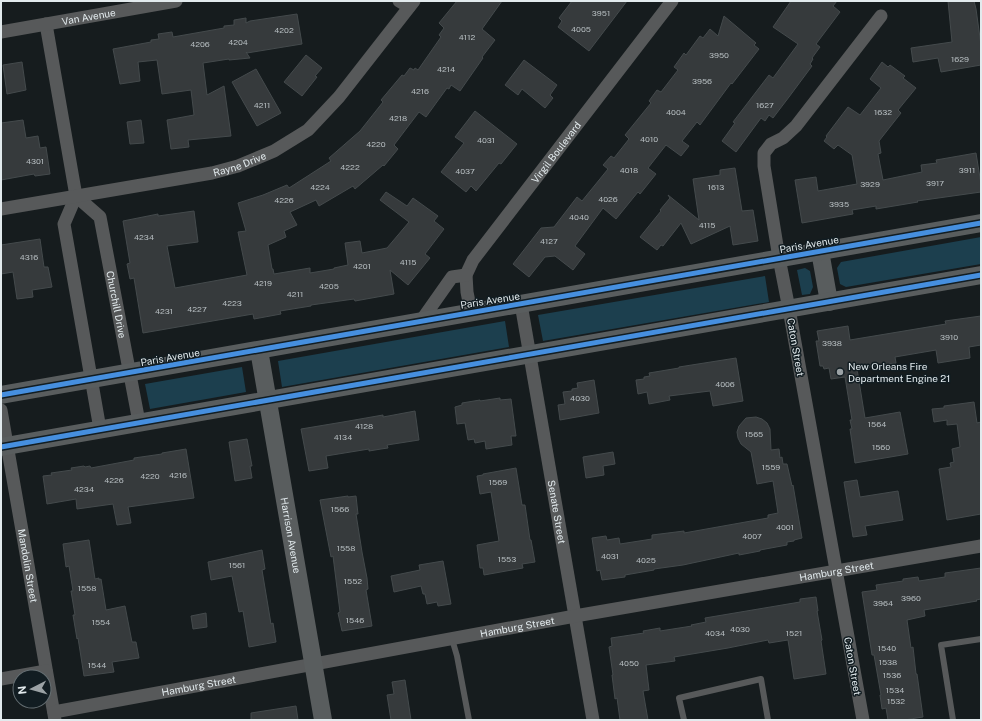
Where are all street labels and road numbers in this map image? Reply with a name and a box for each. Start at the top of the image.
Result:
street label: Van Avenue [61,6,117,27]
street label: Virgil Boulevard [529,119,583,185]
street label: Rayne Drive [212,149,268,178]
street label: Paris Avenue [778,233,840,255]
street label: Churchill Drive [104,270,129,340]
street label: Paris Avenue [459,289,521,311]
street label: Caton Street [785,317,807,377]
street label: Paris Avenue [139,346,201,368]
street label: Senate Street [546,479,568,545]
street label: Harrison Avenue [279,496,304,574]
street label: Mandolin Street [16,528,40,604]
street label: Hamburg Street [798,559,875,583]
street label: Hamburg Street [479,614,555,639]
street label: Caton Street [842,636,864,696]
street label: Hamburg Street [160,673,237,698]

